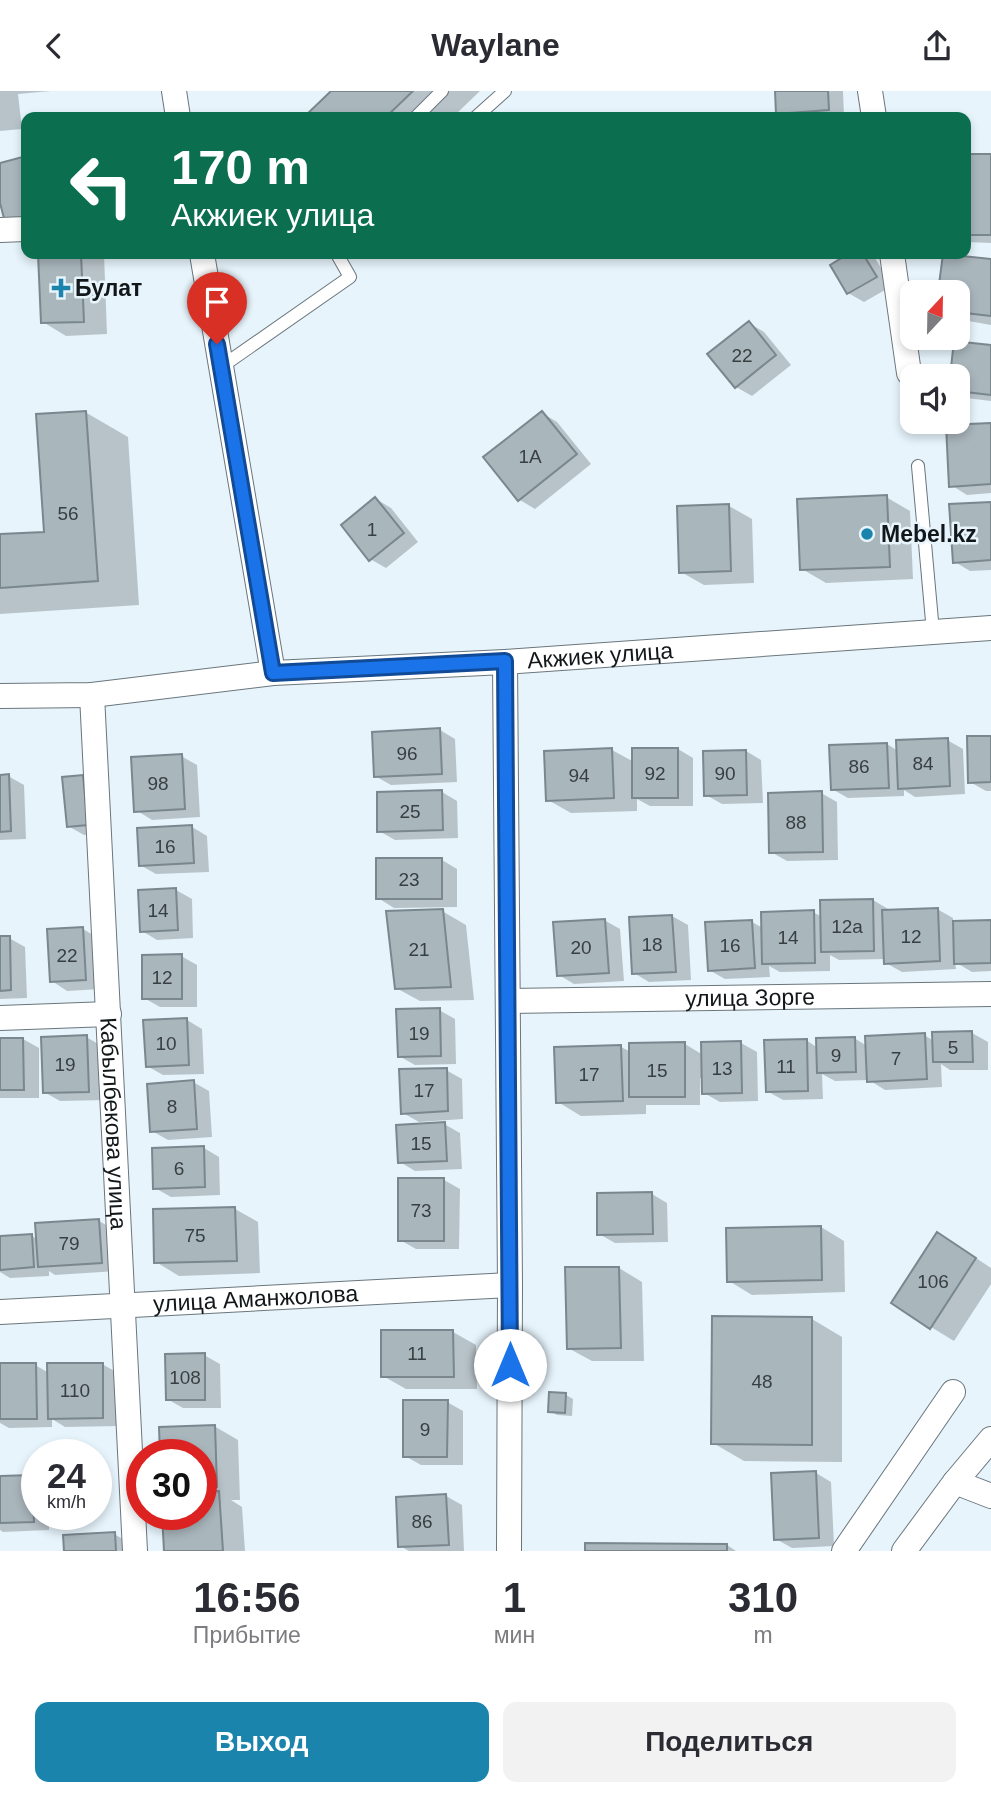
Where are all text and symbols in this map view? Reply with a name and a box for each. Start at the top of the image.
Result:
icon: back [35,27,73,65]
text: Waylane [431,27,560,63]
icon: share [918,27,956,65]
icon: left [56,140,147,231]
text: 170 m [171,140,310,194]
text: Акжиек улица [171,197,374,233]
pin [187,272,247,344]
place label: Булат [75,275,142,301]
marker: Булат [53,280,69,296]
north arrow [900,280,970,350]
map controls [900,280,970,434]
icon: arrive [198,283,236,321]
house number: 22 [731,345,753,366]
button: sound [900,364,970,434]
house number: 1А [518,446,542,467]
house number: 56 [57,503,79,524]
house number: 1 [367,519,377,540]
place label: Mebel.kz [881,521,977,547]
marker: Mebel.kz [859,526,875,542]
street label: Акжиек улица [526,637,674,673]
house number: 96 [396,743,418,764]
house number: 84 [912,753,934,774]
house number: 86 [848,756,870,777]
house number: 92 [644,763,666,784]
house number: 90 [714,763,736,784]
house number: 94 [568,765,590,786]
house number: 98 [147,773,169,794]
house number: 25 [399,801,421,822]
house number: 88 [785,812,807,833]
house number: 16 [154,836,176,857]
house number: 23 [398,869,420,890]
house number: 14 [147,900,169,921]
house number: 12а [831,916,863,937]
house number: 12 [900,926,922,947]
house number: 14 [777,927,799,948]
house number: 18 [641,934,663,955]
house number: 16 [719,935,741,956]
house number: 20 [570,937,592,958]
house number: 21 [408,939,430,960]
house number: 22 [56,945,78,966]
house number: 12 [151,967,173,988]
street label: улица Зорге [685,984,815,1011]
street label: Кабылбекова улица [95,1017,132,1230]
house number: 19 [408,1023,430,1044]
house number: 10 [155,1033,177,1054]
house number: 5 [948,1037,958,1058]
house number: 9 [831,1045,841,1066]
house number: 7 [891,1048,901,1069]
house number: 19 [54,1054,76,1075]
house number: 11 [776,1056,796,1077]
house number: 13 [711,1058,733,1079]
house number: 15 [646,1060,668,1081]
house number: 17 [578,1064,600,1085]
house number: 17 [413,1080,435,1101]
house number: 8 [167,1096,177,1117]
house number: 15 [410,1133,432,1154]
house number: 6 [174,1158,184,1179]
house number: 73 [410,1200,432,1221]
house number: 75 [184,1225,206,1246]
house number: 79 [58,1233,80,1254]
house number: 106 [917,1271,949,1292]
street label: улица Аманжолова [152,1280,359,1317]
position arrow [473,1328,547,1402]
house number: 11 [407,1343,427,1364]
house number: 108 [169,1367,201,1388]
house number: 48 [751,1371,773,1392]
house number: 110 [60,1380,90,1401]
house number: 9 [420,1419,430,1440]
speed limit sign: 30 [126,1439,217,1530]
text: 24 [47,1456,86,1495]
text: km/h [47,1492,86,1512]
house number: 86 [411,1511,433,1532]
text: 16:56 [193,1574,301,1621]
text: 1 [503,1574,526,1621]
text: 310 [728,1574,798,1621]
text: Прибытие [193,1622,301,1648]
text: мин [494,1622,535,1648]
text: m [753,1622,773,1648]
button: Выход [35,1702,489,1782]
button: Поделиться [503,1702,956,1782]

